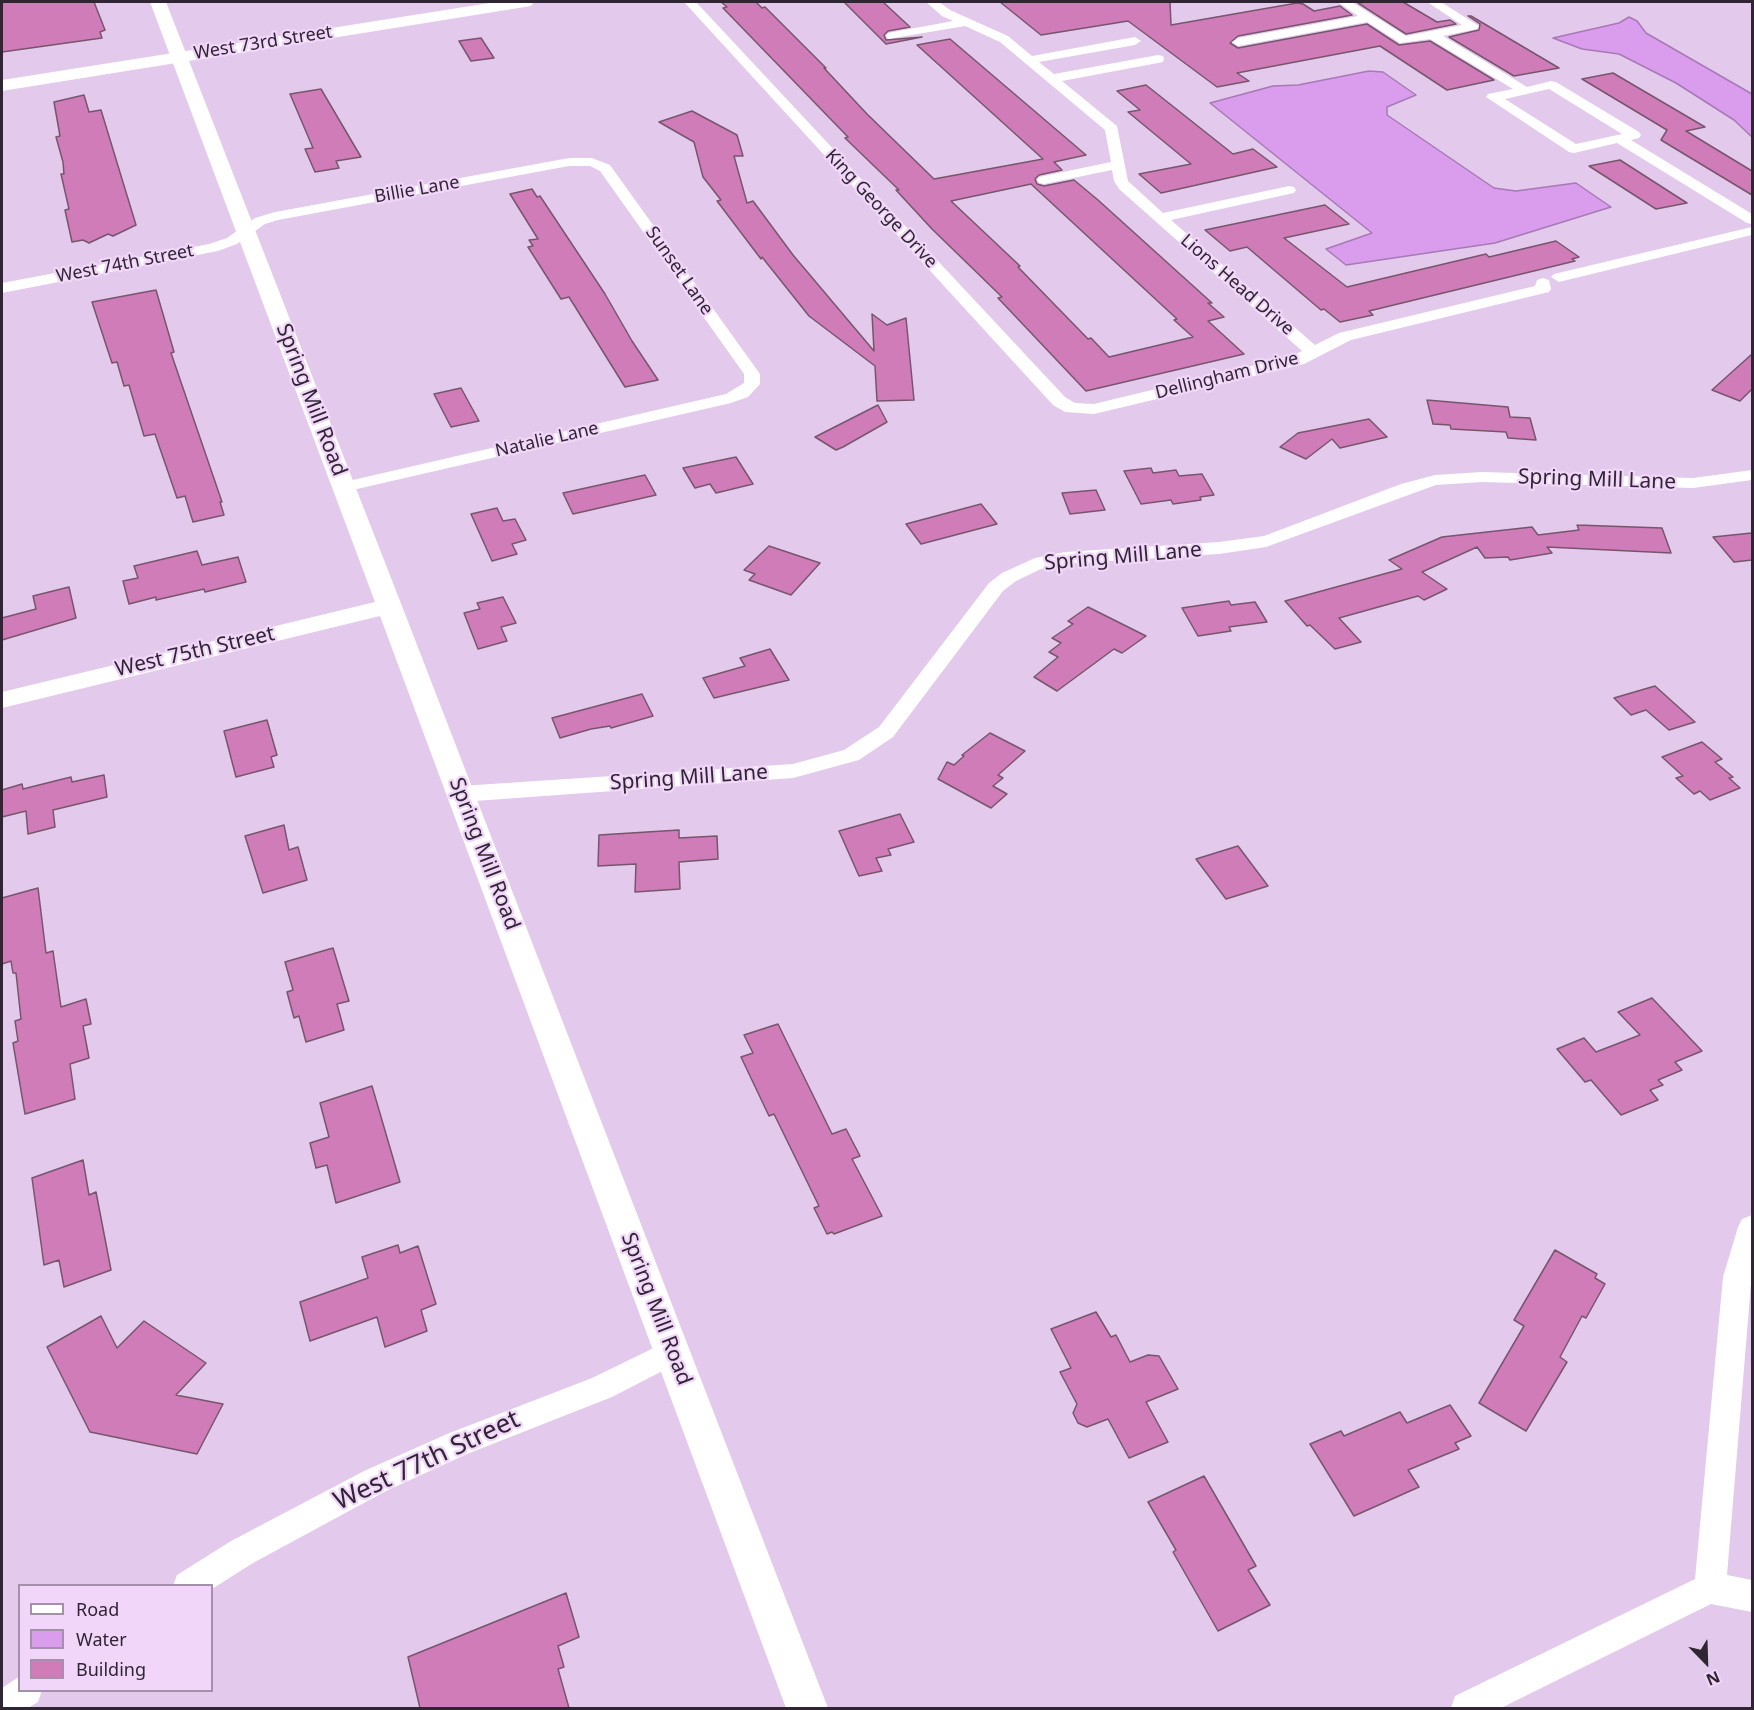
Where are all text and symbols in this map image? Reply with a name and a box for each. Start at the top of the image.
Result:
street label: West 73rd Street [192,21,334,65]
street label: King George Drive [820,145,942,273]
street label: Billie Lane [373,172,461,208]
street label: Sunset Lane [641,223,717,319]
street label: Lions Head Drive [1176,230,1298,340]
street label: West 74th Street [54,240,196,288]
street label: Spring Mill Road [270,320,352,480]
street label: Dellingham Drive [1153,348,1301,404]
street label: Natalie Lane [493,418,601,462]
street label: Spring Mill Lane [1517,465,1677,495]
street label: Spring Mill Lane [1043,538,1203,576]
street label: West 75th Street [113,621,277,683]
street label: Spring Mill Lane [609,760,769,796]
street label: Spring Mill Road [443,774,525,934]
street label: Spring Mill Road [615,1229,697,1389]
street label: West 77th Street [329,1404,525,1518]
legend [18,1584,213,1692]
text: Road [76,1597,119,1621]
text: Water [76,1627,127,1651]
north arrow [1676,1632,1736,1692]
text: Building [76,1657,146,1681]
text: N [1703,1666,1723,1691]

